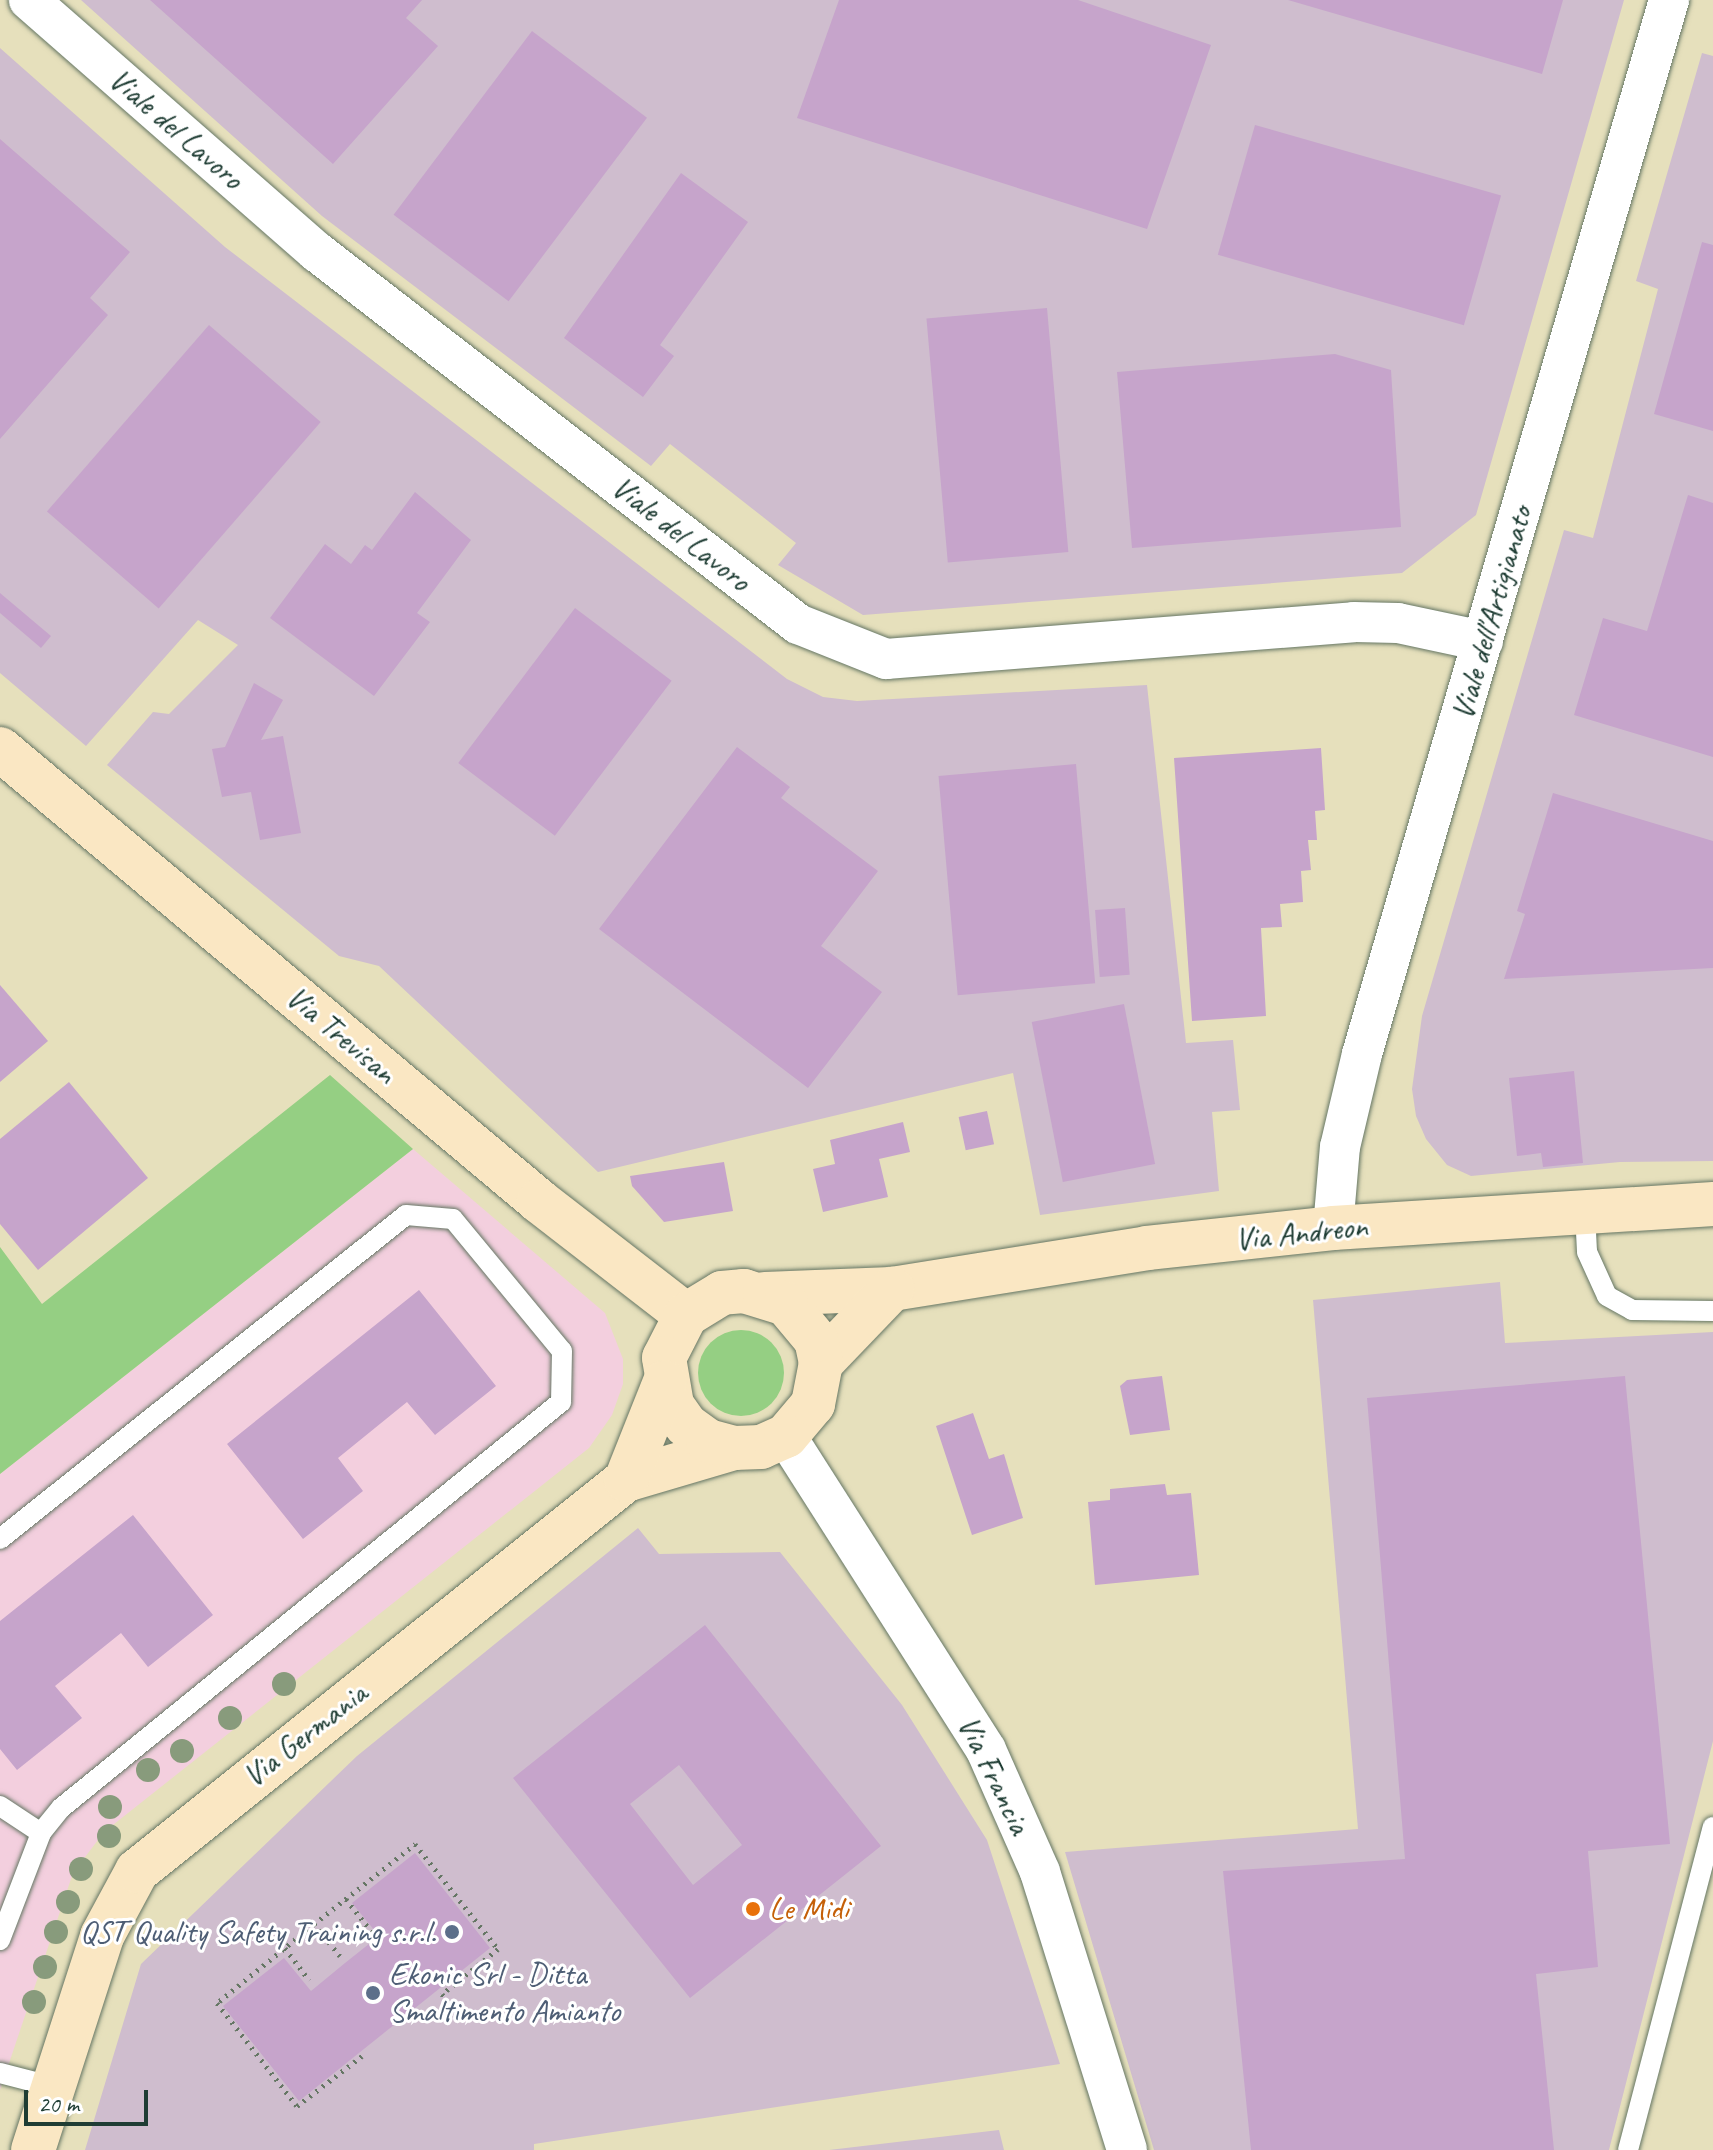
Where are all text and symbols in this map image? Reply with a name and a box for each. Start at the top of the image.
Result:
street label: Viale del Lavoro [101,60,251,198]
street label: Viale del Lavoro [604,468,758,600]
street label: Viale dell'Artigianato [1443,502,1541,724]
street label: Via Trevisan [278,978,404,1092]
street label: Via Andreon [1233,1207,1369,1259]
street label: Via Germania [235,1675,375,1795]
street label: Via Francia [949,1709,1039,1841]
place label: Le Midi [769,1890,849,1928]
marker: Le Midi [744,1900,762,1918]
place label: QST Quality Safety Training s.r.l. [79,1913,436,1951]
marker: QST Quality Safety Training s.r.l. [443,1923,461,1941]
place label: Ekonic Srl - Ditta Smaltimento Amianto [389,1956,620,2031]
marker: Ekonic Srl - Ditta Smaltimento Amianto [364,1984,382,2002]
scale bar [28,2074,152,2124]
text: 20 m [38,2089,79,2119]

